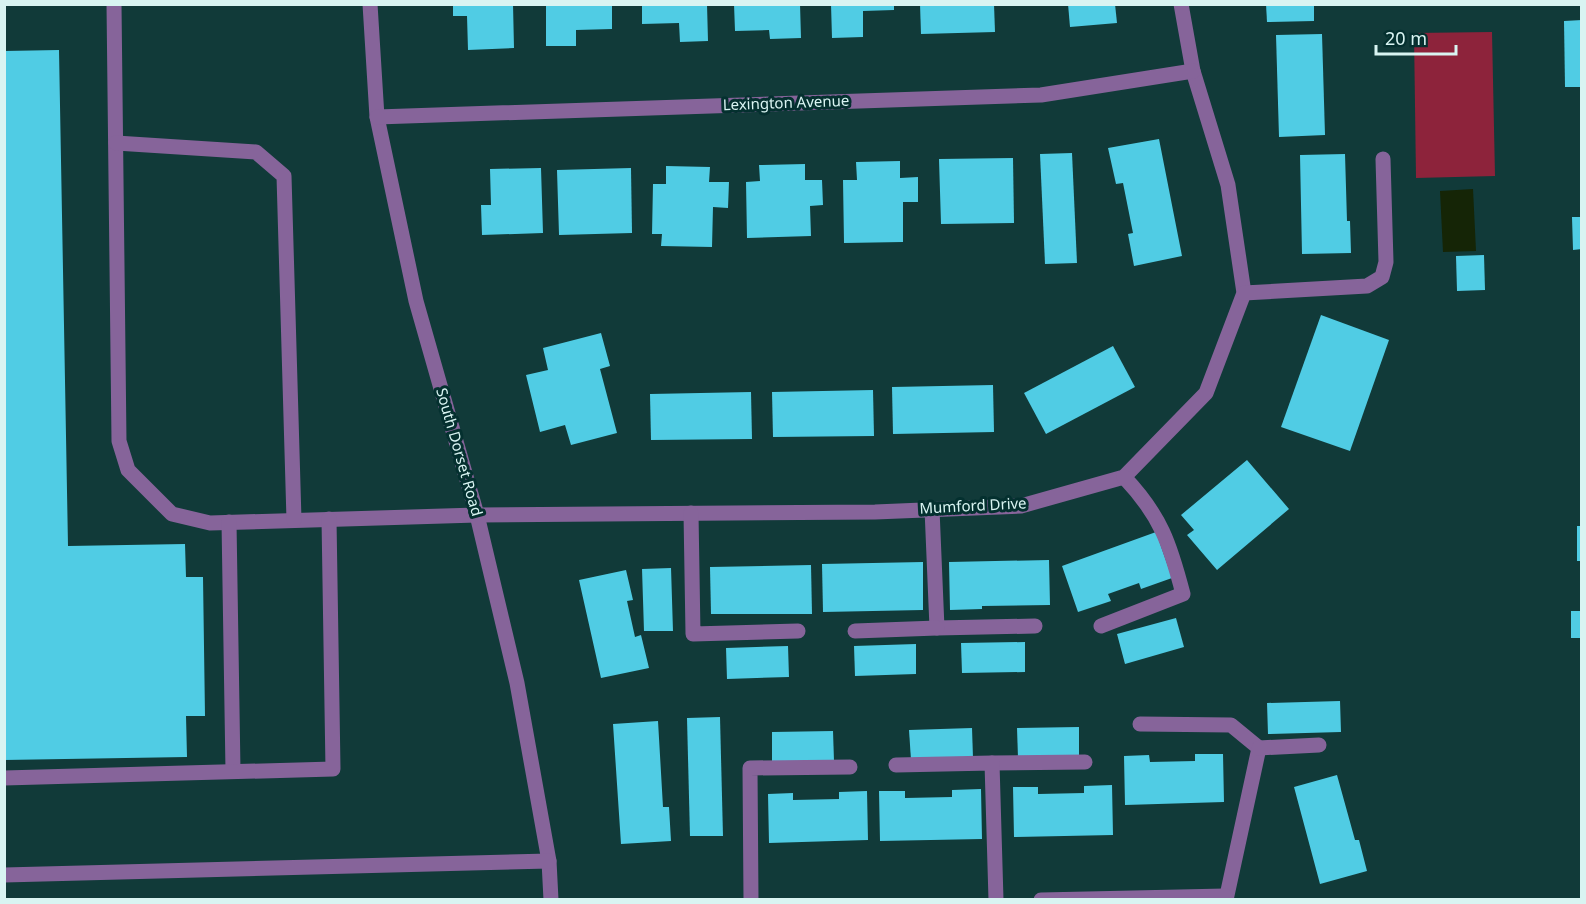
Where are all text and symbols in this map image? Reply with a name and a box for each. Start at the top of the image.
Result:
scale bar [1376,18,1456,56]
text: 20 m [1385,26,1427,50]
street label: Lexington Avenue [722,90,850,114]
street label: South Dorset Road [432,385,488,518]
street label: Mumford Drive [919,492,1027,518]

